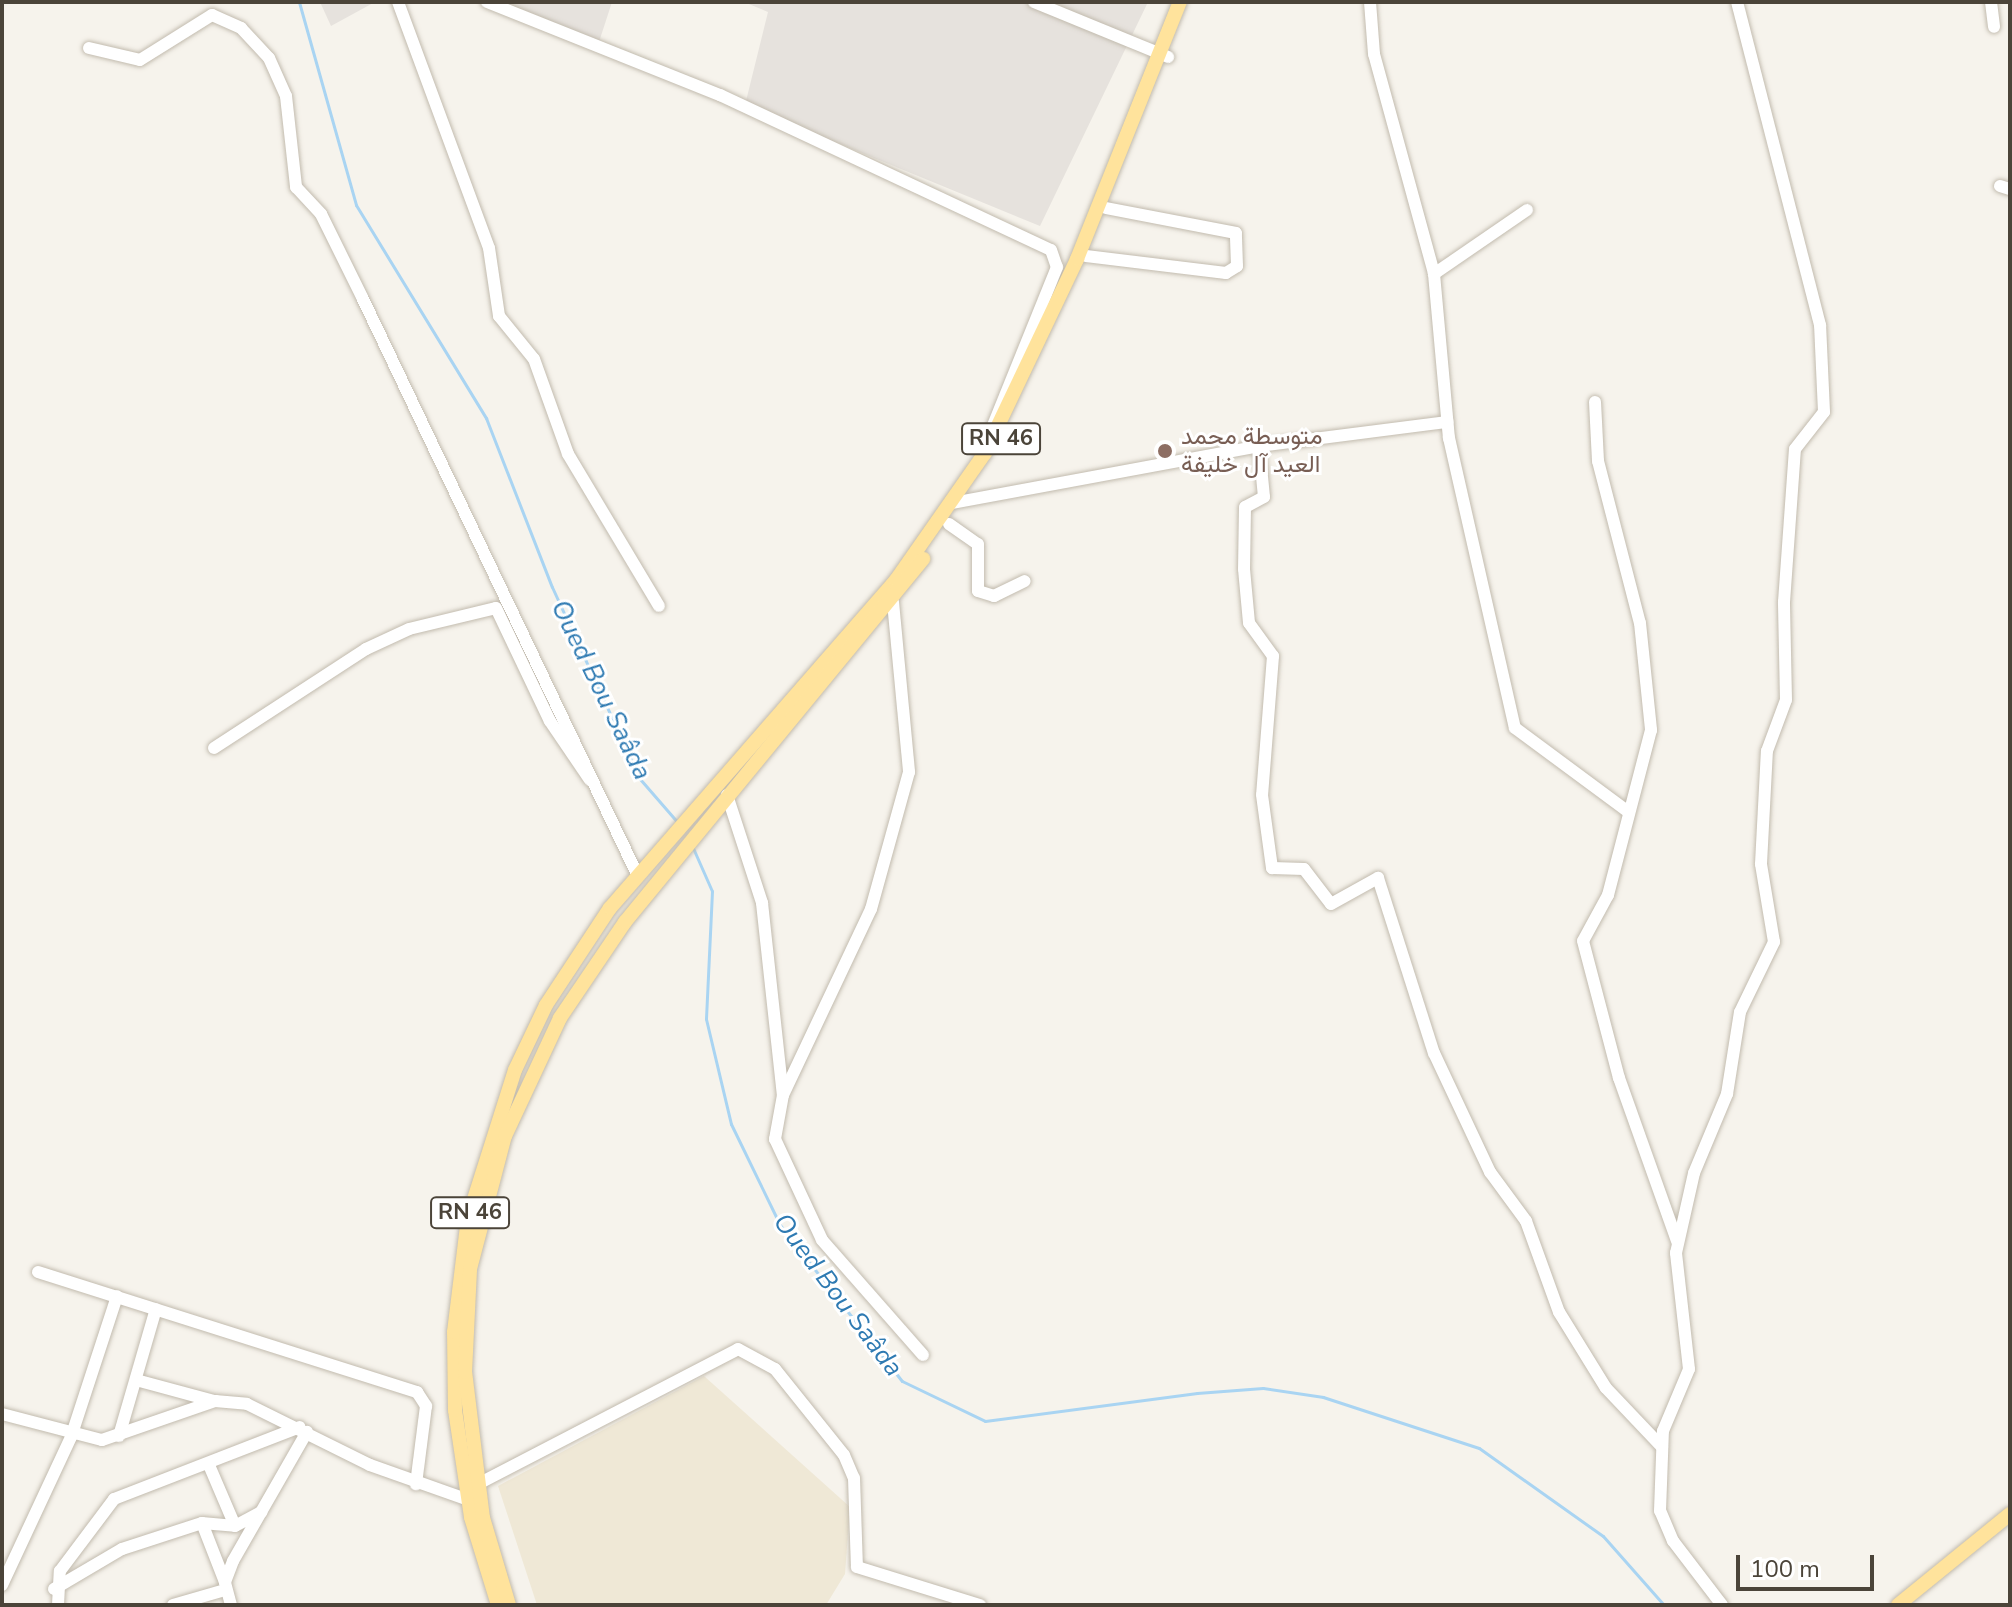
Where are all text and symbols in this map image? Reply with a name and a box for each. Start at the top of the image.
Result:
road number: RN 46 [961,421,1041,457]
place label: متوسطة محمد العيد آل خليفة [1181,423,1322,479]
marker: متوسطة محمد العيد آل خليفة [1156,442,1174,460]
water label: Oued Bou Saâda [544,595,658,785]
road number: RN 46 [430,1195,510,1231]
water label: Oued Bou Saâda [767,1207,909,1383]
scale bar [1740,1539,1878,1589]
text: 100 m [1750,1553,1820,1585]

